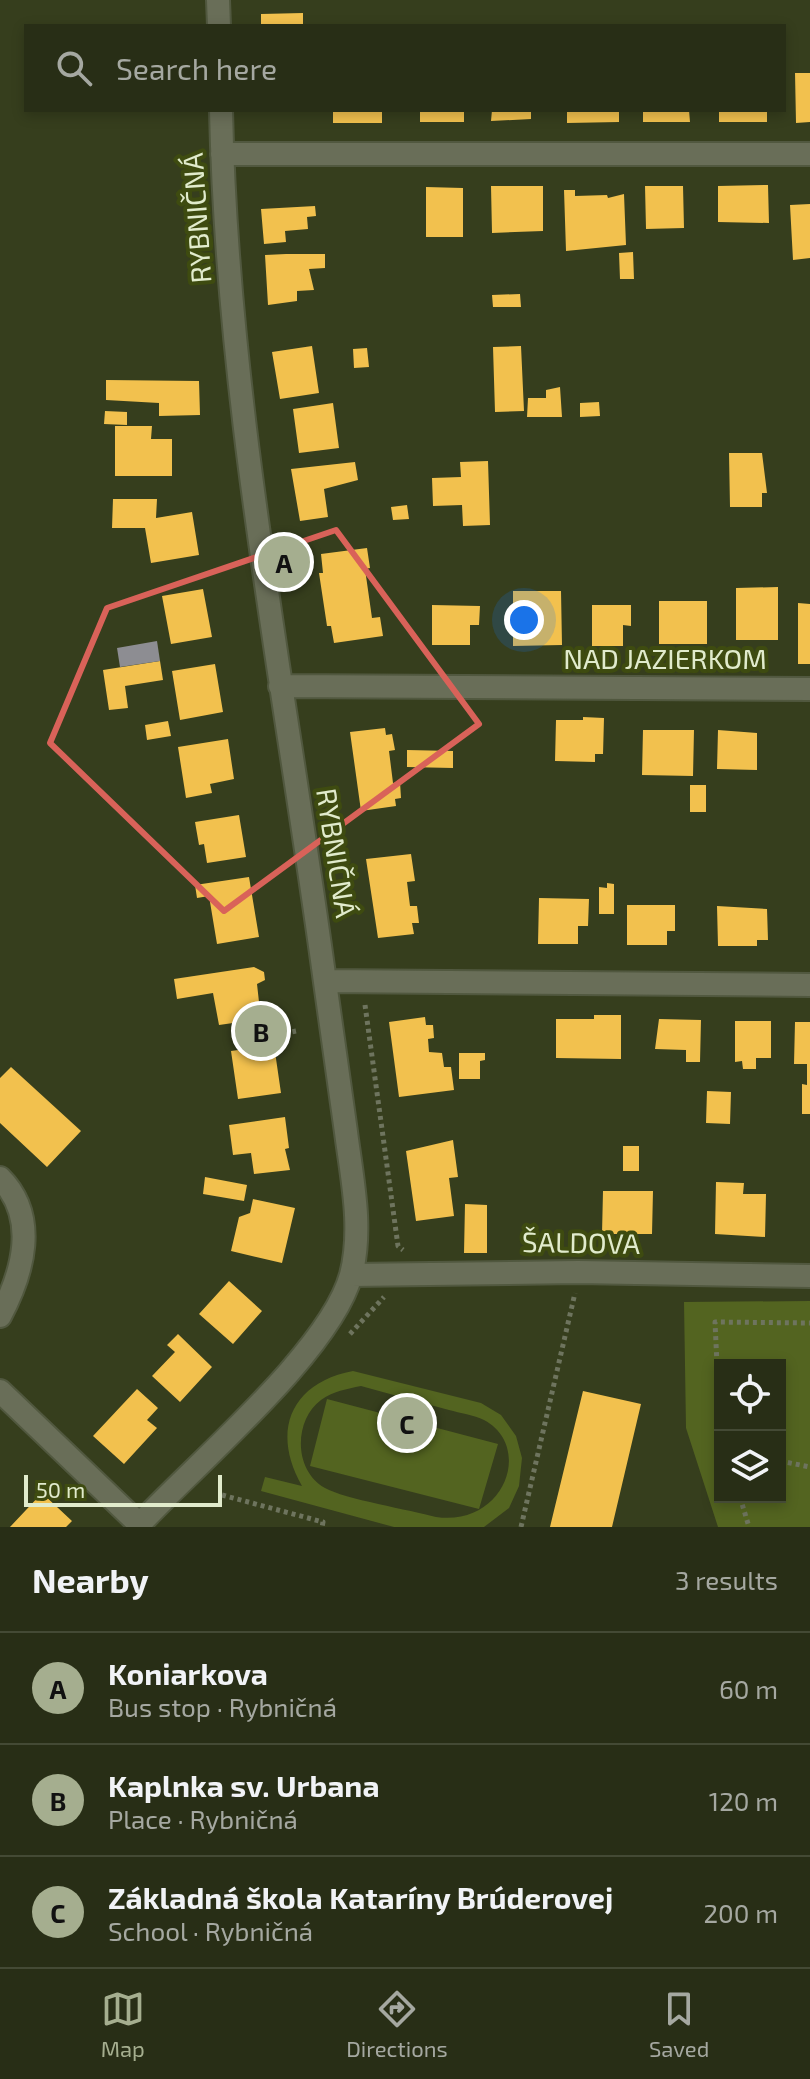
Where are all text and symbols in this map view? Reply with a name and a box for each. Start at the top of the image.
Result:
search box [24,24,786,112]
icon: search [52,46,96,90]
text: Search here [116,50,277,86]
street label: RYBNIČNÁ [174,151,218,284]
pin: A [258,532,310,592]
your location [504,600,544,640]
street label: NAD JAZIERKOM [563,641,767,675]
street label: RYBNIČNÁ [310,786,364,921]
pin: B [235,1001,287,1061]
street label: ŠALDOVA [522,1224,641,1260]
map controls [714,1359,786,1503]
button: locate [714,1359,786,1431]
pin: C [381,1393,433,1453]
button: layers [714,1431,786,1503]
scale bar [24,1471,222,1507]
text: 50 m [36,1476,85,1502]
text: Nearby [32,1559,149,1600]
text: 3 results [675,1564,778,1595]
text: Koniarkova [108,1655,268,1691]
text: A [50,1673,66,1704]
text: 60 m [719,1673,778,1704]
text: Bus stop · Rybničná [108,1691,337,1722]
text: Kaplnka sv. Urbana [108,1767,380,1803]
text: B [50,1785,66,1816]
text: 120 m [709,1785,778,1816]
text: Place · Rybničná [108,1803,298,1834]
text: Základná škola Kataríny Brúderovej [108,1879,613,1915]
text: C [50,1897,66,1928]
text: 200 m [703,1897,778,1928]
text: School · Rybničná [108,1915,313,1946]
tab: Map [101,1987,145,2061]
tab: Directions [346,1987,448,2061]
tab: Saved [649,1987,709,2061]

